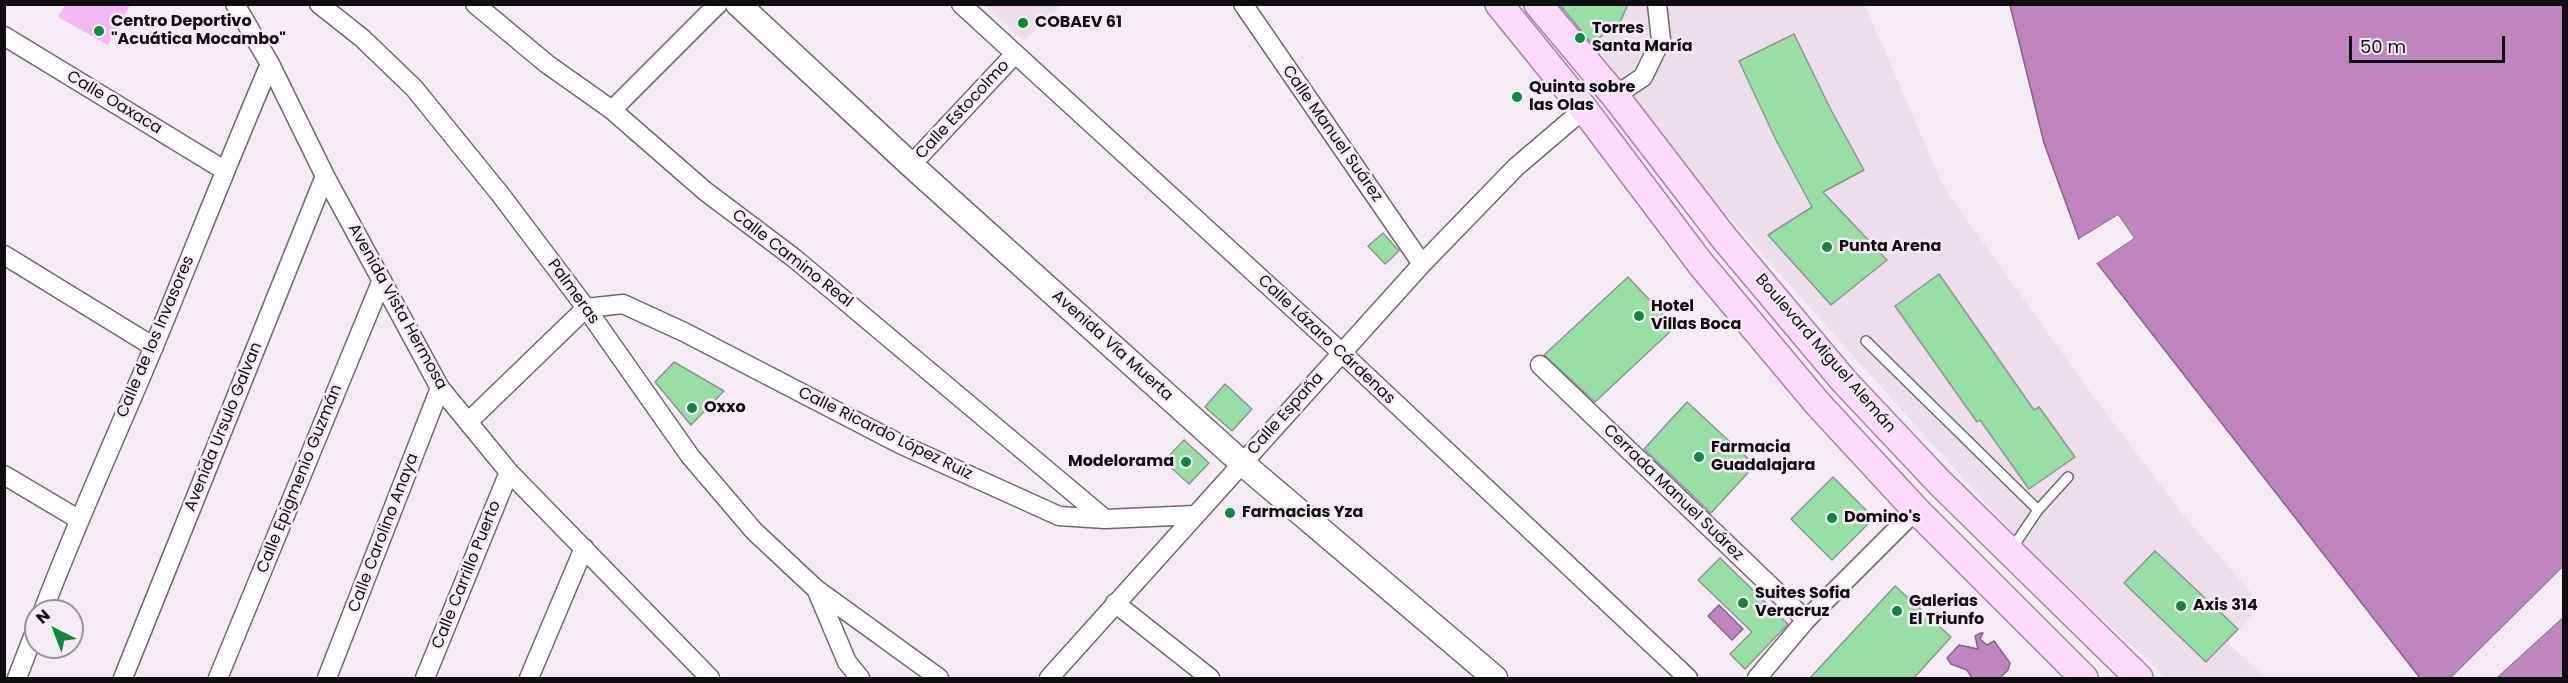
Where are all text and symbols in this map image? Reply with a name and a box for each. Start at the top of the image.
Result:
place label: Centro Deportivo "Acuática Mocambo" [111,12,286,50]
place label: COBAEV 61 [1035,13,1122,33]
marker: COBAEV 61 [1016,16,1030,30]
place label: Torres Santa María [1592,19,1693,57]
marker: Centro Deportivo "Acuática Mocambo" [92,24,106,38]
scale bar [2352,24,2508,62]
marker: Torres Santa María [1573,31,1587,45]
text: 50 m [2360,34,2406,59]
street label: Calle Estocolmo [912,56,1014,164]
street label: Calle Manuel Suárez [1278,62,1386,206]
street label: Calle Oaxaca [63,67,165,139]
place label: Quinta sobre las Olas [1529,78,1635,116]
marker: Quinta sobre las Olas [1510,90,1524,104]
street label: Calle Camino Real [728,206,856,312]
street label: Avenida Vista Hermosa [343,221,451,393]
place label: Punta Arena [1839,237,1941,257]
marker: Punta Arena [1820,240,1834,254]
street label: Calle de los Invasores [113,253,199,421]
street label: Palmeras [543,256,603,328]
street label: Calle Lázaro Cárdenas [1253,271,1399,409]
street label: Boulevard Miguel Alemán [1751,271,1899,437]
street label: Avenida Vía Muerta [1048,287,1176,405]
place label: Hotel Villas Boca [1651,297,1741,335]
marker: Hotel Villas Boca [1632,309,1646,323]
street label: Avenida Ursulo Galvan [181,340,267,514]
street label: Calle España [1244,369,1328,459]
street label: Calle Epigmenio Guzmán [253,382,347,576]
street label: Calle Ricardo López Ruiz [795,383,975,485]
place label: Oxxo [704,398,746,418]
marker: Oxxo [685,401,699,415]
street label: Cerrada Manuel Suárez [1599,421,1747,565]
place label: Farmacia Guadalajara [1711,438,1815,476]
marker: Farmacia Guadalajara [1692,450,1706,464]
street label: Calle Carolino Anaya [345,451,423,615]
place label: Modelorama [1068,452,1174,472]
marker: Modelorama [1179,455,1193,469]
street label: Calle Carrillo Puerto [428,498,506,652]
place label: Farmacias Yza [1242,503,1363,523]
marker: Farmacias Yza [1223,506,1237,520]
place label: Domino's [1844,508,1921,528]
marker: Domino's [1825,511,1839,525]
place label: Suites Sofia Veracruz [1755,584,1850,622]
place label: Galerias El Triunfo [1909,592,1984,630]
marker: Suites Sofia Veracruz [1736,596,1750,610]
place label: Axis 314 [2193,596,2258,616]
north arrow [24,599,84,659]
marker: Axis 314 [2174,599,2188,613]
text: N [31,604,55,629]
marker: Galerias El Triunfo [1890,604,1904,618]

